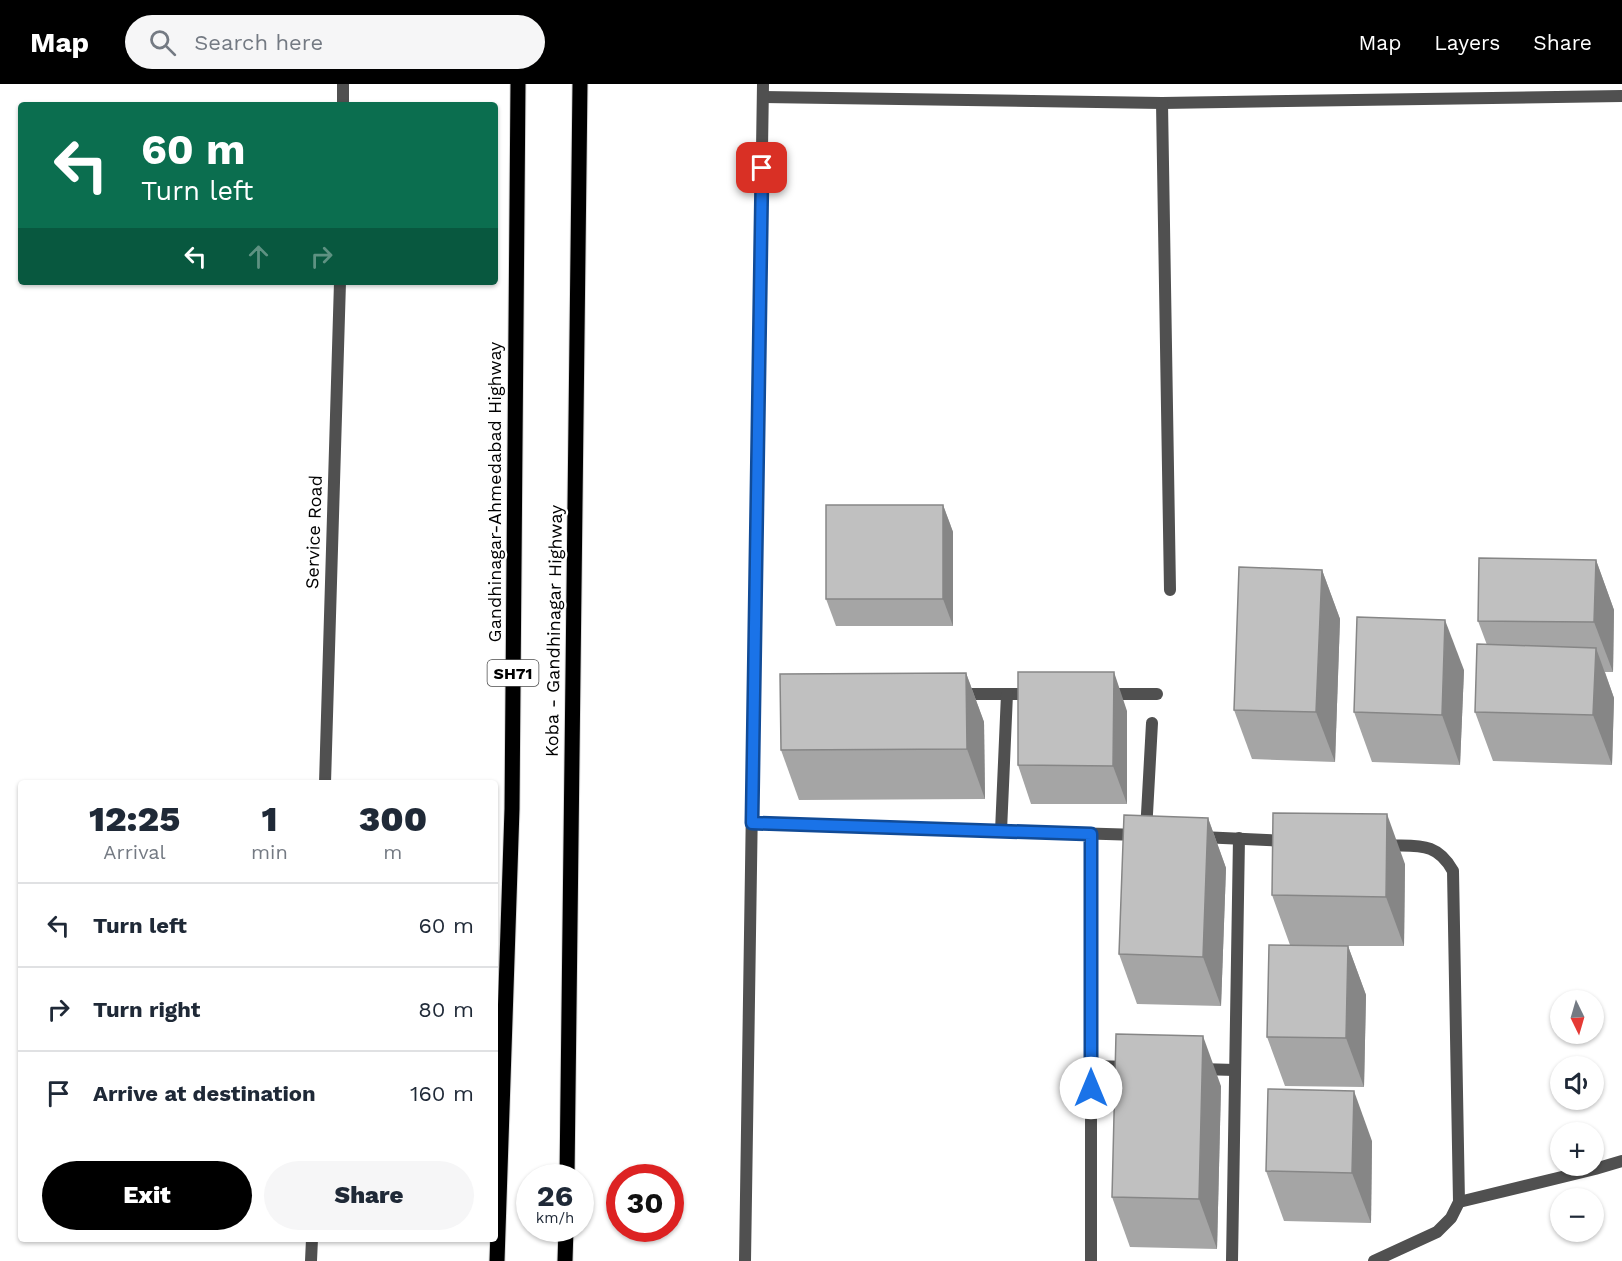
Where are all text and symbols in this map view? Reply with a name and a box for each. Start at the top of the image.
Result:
search box [125,15,545,69]
text: Map [30,26,89,59]
icon: search [146,26,179,59]
text: Search here [194,30,323,55]
text: Map [1358,30,1401,55]
text: Layers [1434,30,1500,55]
text: Share [1533,30,1592,55]
text: 60 m [141,125,245,174]
icon: left [42,126,120,204]
pin [736,142,787,193]
icon: arrive [745,151,778,184]
text: Turn left [141,175,253,207]
icon: left [179,240,212,273]
icon: ahead [242,240,275,273]
icon: right [305,240,338,273]
street label: Gandhinagar-Ahmedabad Highway [484,341,505,642]
street label: Service Road [301,475,326,589]
street label: Koba - Gandhinagar Highway [541,504,566,757]
road number: SH71 [488,660,538,686]
text: 12:25 [89,798,180,840]
text: 1 [261,798,277,840]
text: 300 [359,798,427,840]
text: Arrival [103,840,166,864]
text: min [251,840,288,864]
text: m [383,840,402,864]
icon: left [42,909,75,942]
text: Turn left [93,913,187,938]
text: 60 m [418,913,474,938]
north arrow [1550,990,1604,1044]
map controls [1550,990,1604,1242]
icon: right [42,993,75,1026]
text: Turn right [93,997,200,1022]
text: 80 m [418,997,474,1022]
position arrow [1059,1056,1123,1120]
button: sound [1550,1056,1604,1110]
icon: arrive [42,1077,75,1110]
text: Arrive at destination [93,1081,316,1106]
text: 160 m [410,1081,474,1106]
button: + [1550,1122,1604,1176]
button: Exit [42,1161,252,1230]
button: Share [264,1161,474,1230]
speed limit sign: 30 [606,1164,684,1242]
text: 26 [537,1178,573,1213]
button: − [1550,1188,1604,1242]
text: km/h [536,1209,574,1227]

